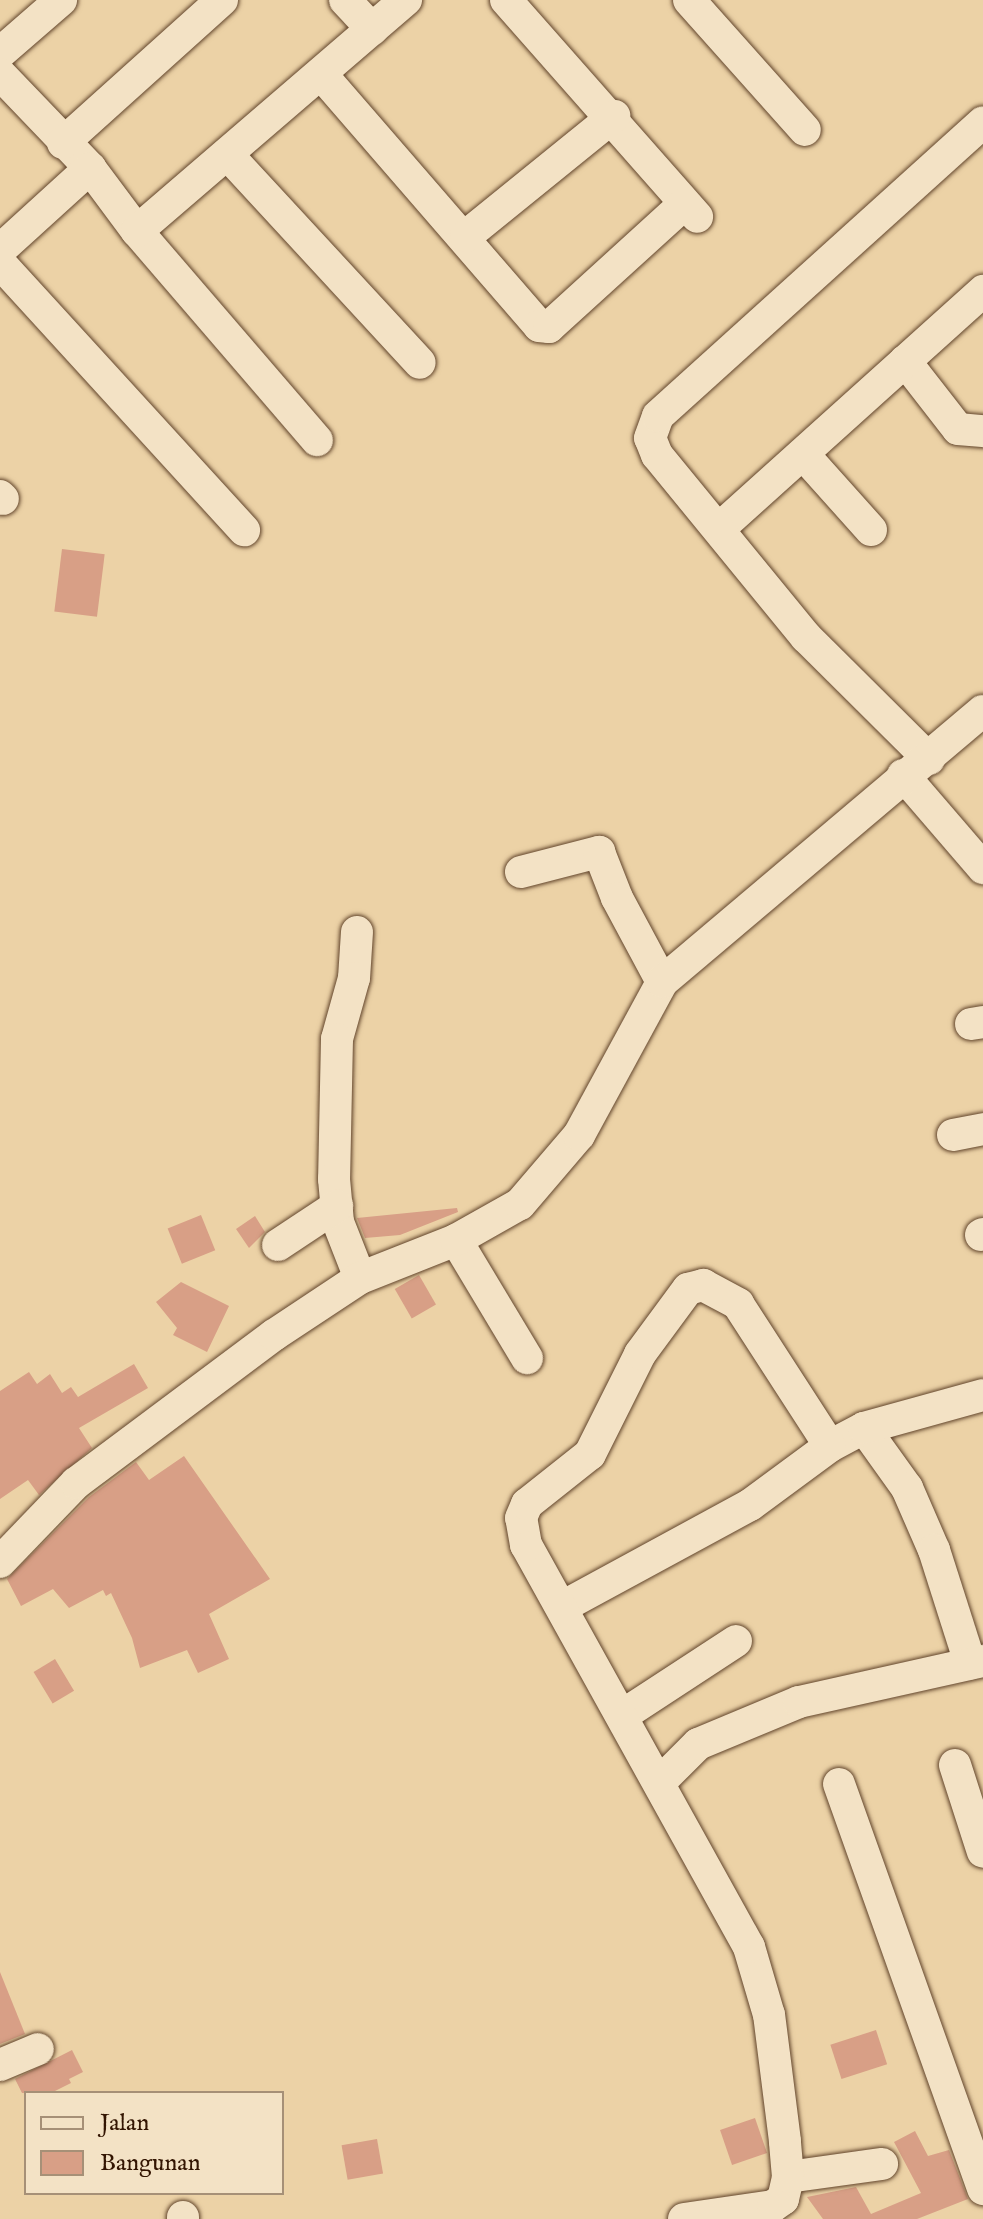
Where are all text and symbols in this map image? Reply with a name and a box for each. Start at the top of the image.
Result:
legend [24,2091,284,2195]
text: Jalan [100,2108,149,2139]
text: Bangunan [100,2148,200,2179]

